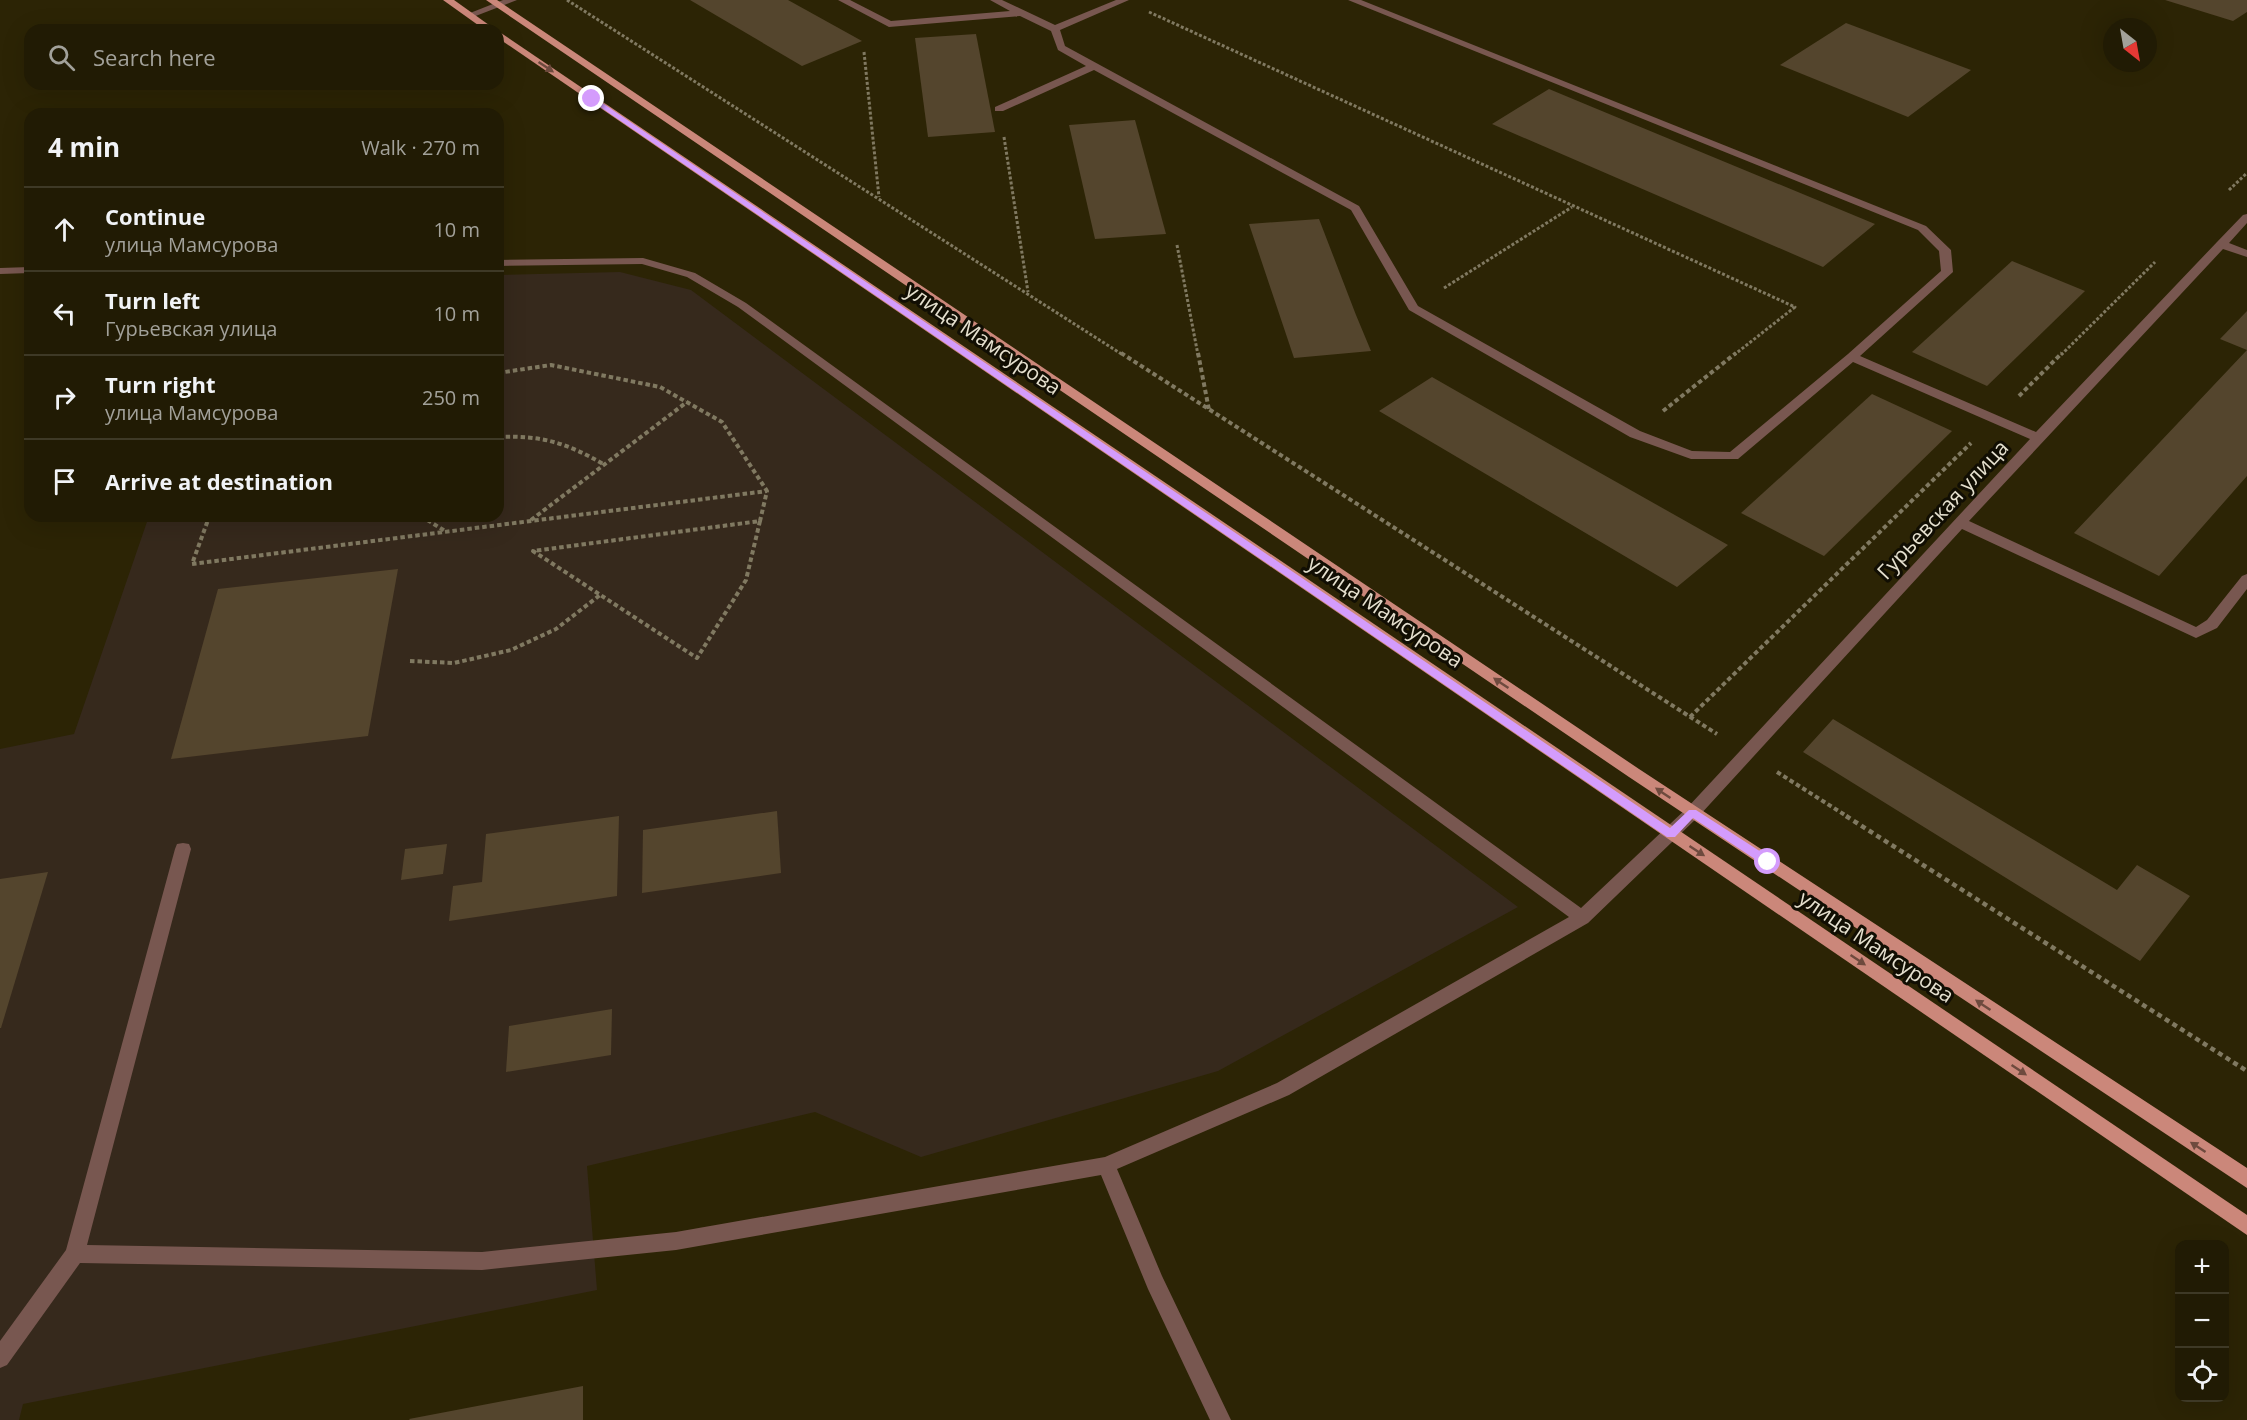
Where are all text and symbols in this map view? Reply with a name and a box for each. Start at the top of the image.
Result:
north arrow [2103,18,2157,72]
search box [24,24,504,90]
icon: search [45,41,78,74]
text: Search here [93,42,216,72]
one-way arrow [538,62,555,73]
route end [578,85,604,111]
text: 4 min [48,129,120,165]
text: Walk · 270 m [361,134,480,161]
text: Continue [105,201,205,231]
icon: ahead [48,213,81,246]
text: 10 m [433,216,480,243]
text: улица Мамсурова [105,231,278,258]
street label: улица Мамсурова [900,276,1067,401]
text: Turn left [105,285,200,315]
icon: left [48,297,81,330]
text: 10 m [433,300,480,327]
text: Гурьевская улица [105,315,277,342]
text: Turn right [105,369,216,399]
icon: right [48,381,81,414]
text: 250 m [422,384,480,411]
text: улица Мамсурова [105,399,278,426]
street label: Гурьевская улица [1870,434,2014,585]
icon: arrive [48,465,81,498]
text: Arrive at destination [105,466,333,496]
street label: улица Мамсурова [1302,549,1469,674]
one-way arrow [1493,678,1510,689]
one-way arrow [1655,787,1671,798]
one-way arrow [1689,845,1705,856]
route start [1754,848,1780,874]
street label: улица Мамсурова [1793,884,1960,1009]
one-way arrow [1850,954,1866,966]
one-way arrow [1975,1000,1991,1011]
one-way arrow [2011,1064,2027,1076]
one-way arrow [2190,1142,2206,1153]
map controls [2175,1240,2229,1402]
button: + [2175,1240,2229,1294]
button: − [2175,1294,2229,1348]
button: locate [2175,1348,2229,1402]

